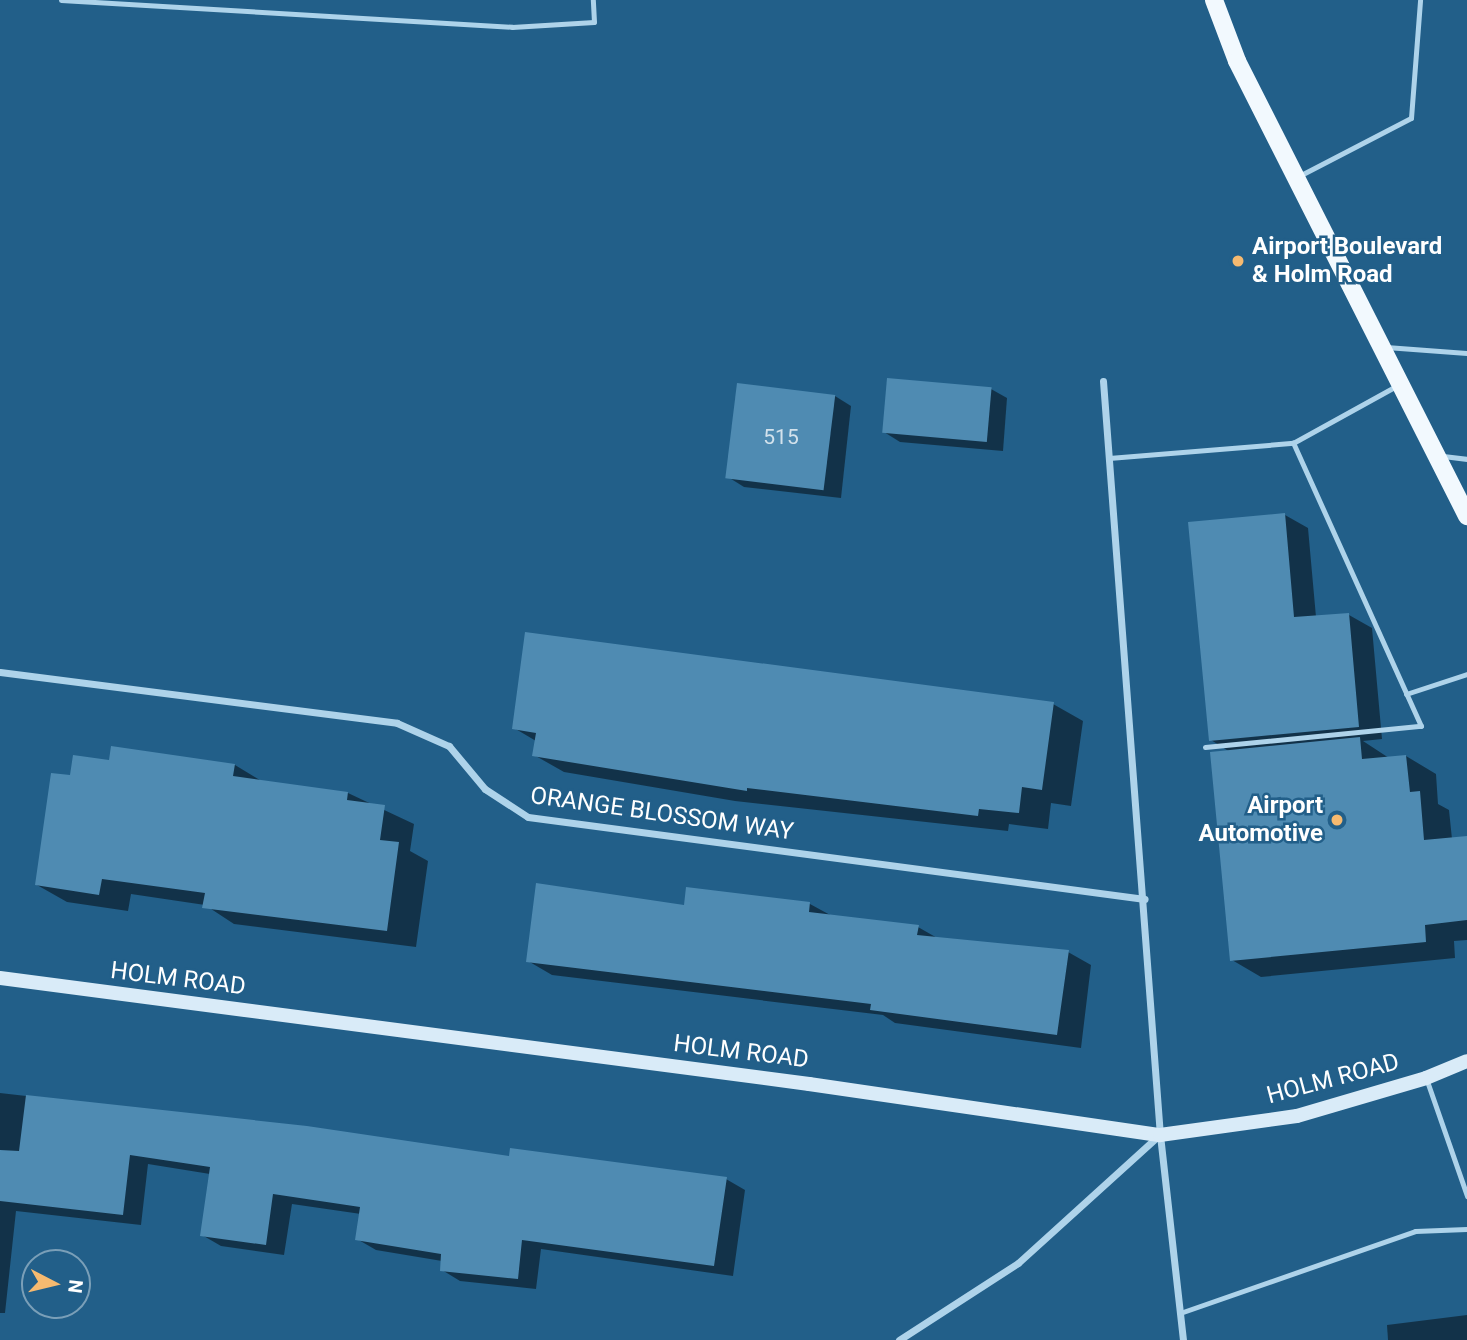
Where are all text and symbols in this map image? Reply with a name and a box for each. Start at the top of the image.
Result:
place label: Airport Boulevard & Holm Road [1252,233,1442,289]
marker: Airport Boulevard & Holm Road [1230,253,1246,269]
house number: 515 [763,424,799,450]
street label: ORANGE BLOSSOM WAY [529,781,795,847]
place label: Airport Automotive [1198,792,1323,848]
marker: Airport Automotive [1329,812,1345,828]
street label: HOLM ROAD [109,956,247,1002]
street label: HOLM ROAD [672,1029,810,1075]
street label: HOLM ROAD [1264,1048,1402,1110]
north arrow [21,1249,91,1319]
text: N [63,1278,88,1294]

